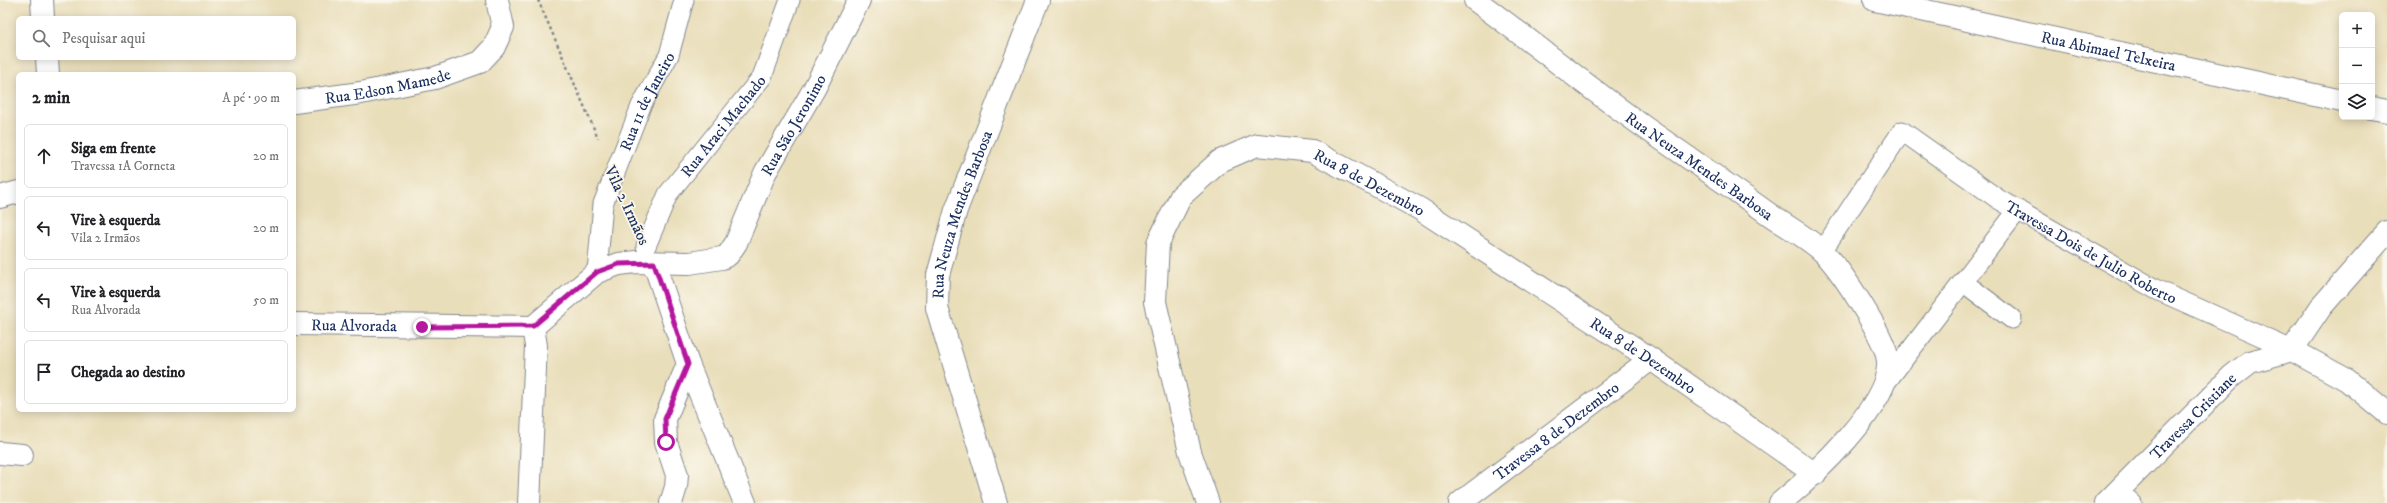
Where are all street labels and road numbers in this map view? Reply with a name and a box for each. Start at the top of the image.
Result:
street label: Rua Abimael Telxeira [2039,27,2178,76]
street label: Rua 11 de Janeiro [616,49,680,154]
street label: Rua Edson Mamede [324,64,454,109]
street label: Rua Araci Machado [677,71,771,181]
street label: Rua São Jeronimo [757,71,831,179]
street label: Rua Neuza Mendes Barbosa [1621,108,1777,225]
street label: Rua Neuza Mendes Barbosa [928,128,997,299]
street label: Rua 8 de Dezembro [1310,145,1429,221]
street label: Vila 2 Irmãos [600,162,654,248]
street label: Travessa Dois de Julio Roberto [2001,196,2180,309]
street label: Rua 8 de Dezembro [1586,313,1700,399]
street label: Rua Alvorada [311,315,397,336]
street label: Travessa Cristiane [2146,368,2241,464]
street label: Travessa 8 de Dezembro [1490,378,1624,485]

